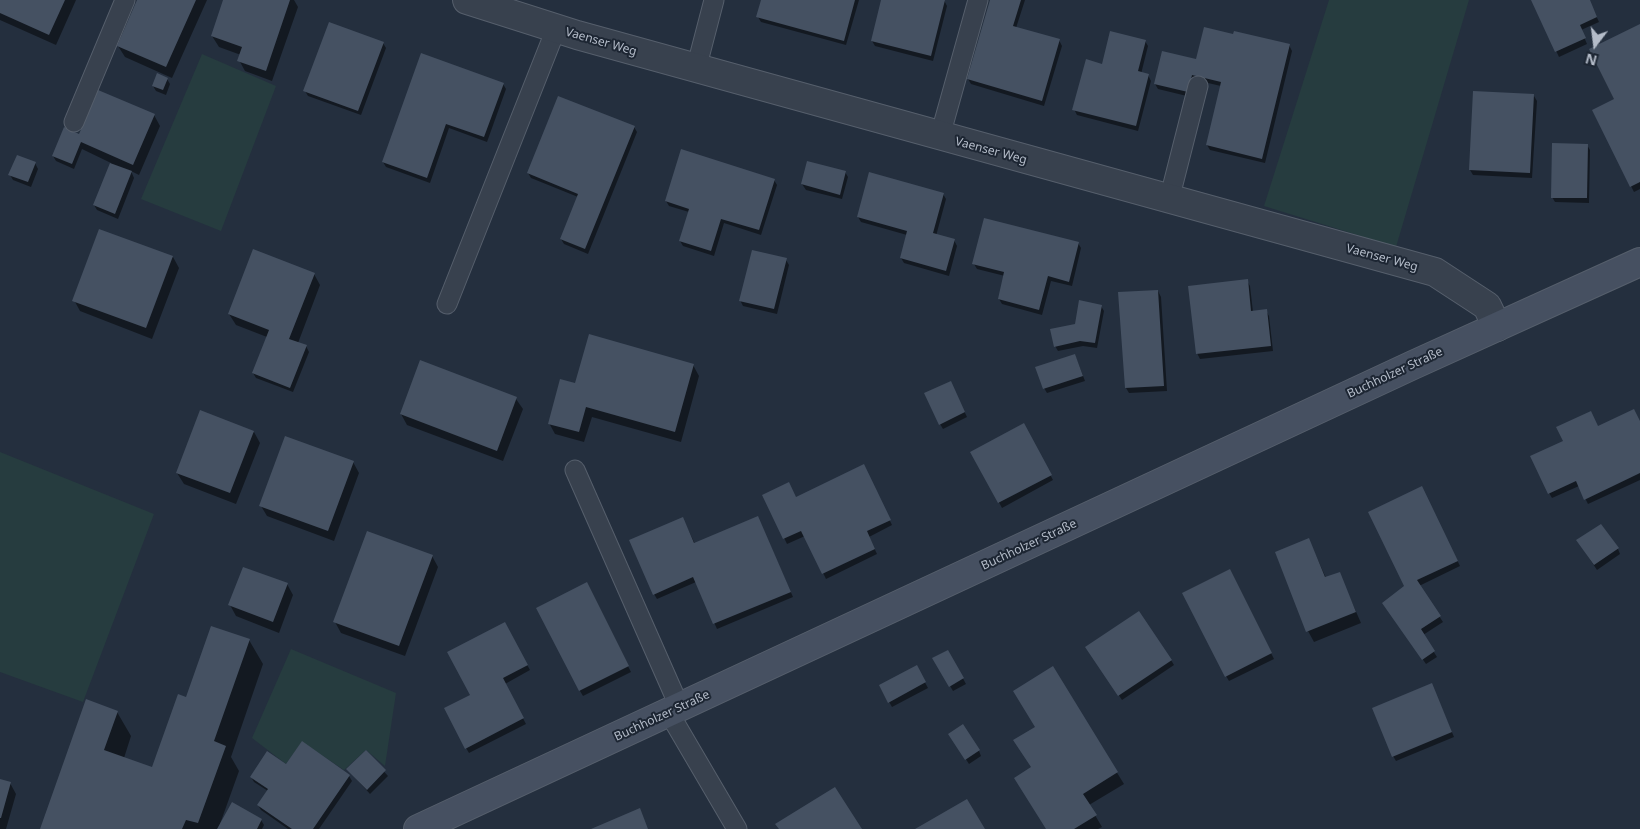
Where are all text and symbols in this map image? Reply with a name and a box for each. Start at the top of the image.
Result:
north arrow [1570,20,1620,70]
street label: Vaenser Weg [564,25,638,59]
text: N [1583,49,1599,71]
street label: Vaenser Weg [954,135,1028,167]
street label: Vaenser Weg [1345,242,1419,274]
street label: Buchholzer Straße [1345,345,1445,401]
street label: Buchholzer Straße [979,517,1079,573]
street label: Buchholzer Straße [612,688,712,744]

